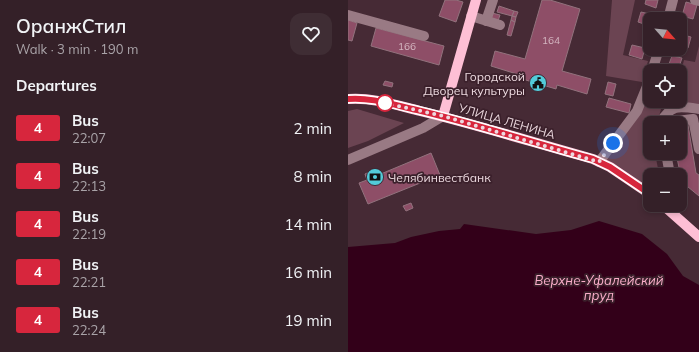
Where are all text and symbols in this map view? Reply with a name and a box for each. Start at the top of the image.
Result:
north arrow [643,12,687,56]
map controls [643,12,687,212]
button: heart [290,13,332,55]
text: ОранжСтил [16,14,126,38]
house number: 164 [542,34,560,47]
house number: 166 [398,40,416,53]
text: Walk · 3 min · 190 m [16,41,138,57]
button: locate [643,64,687,108]
place label: Городской Дворец культуры [423,69,525,98]
public building icon: Городской Дворец культуры [528,73,548,93]
text: Departures [16,76,97,95]
unlabelled marker [376,94,394,112]
street label: УЛИЦА ЛЕНИНА [456,100,557,142]
text: Bus [72,111,99,130]
button: + [643,116,687,160]
text: 4 [34,119,42,137]
text: 2 min [294,119,332,138]
text: 22:07 [72,130,106,146]
your location [603,133,623,153]
text: Bus [72,159,99,178]
text: 4 [34,167,42,185]
text: 8 min [294,167,332,186]
bank icon: Челябинвестбанк [365,167,385,187]
button: − [643,168,687,212]
place label: Челябинвестбанк [388,170,491,185]
text: 22:13 [72,178,106,194]
text: Bus [72,207,99,226]
text: 4 [34,215,42,233]
text: 14 min [285,215,332,234]
text: 22:19 [72,226,106,242]
text: Bus [72,255,99,274]
text: 4 [34,263,42,281]
text: 16 min [285,263,332,282]
water label: Верхне-Уфалейский пруд [534,272,664,303]
text: 22:21 [72,274,106,290]
text: Bus [72,303,99,322]
text: 4 [34,311,42,329]
text: 19 min [285,311,332,330]
text: 22:24 [72,322,106,338]

